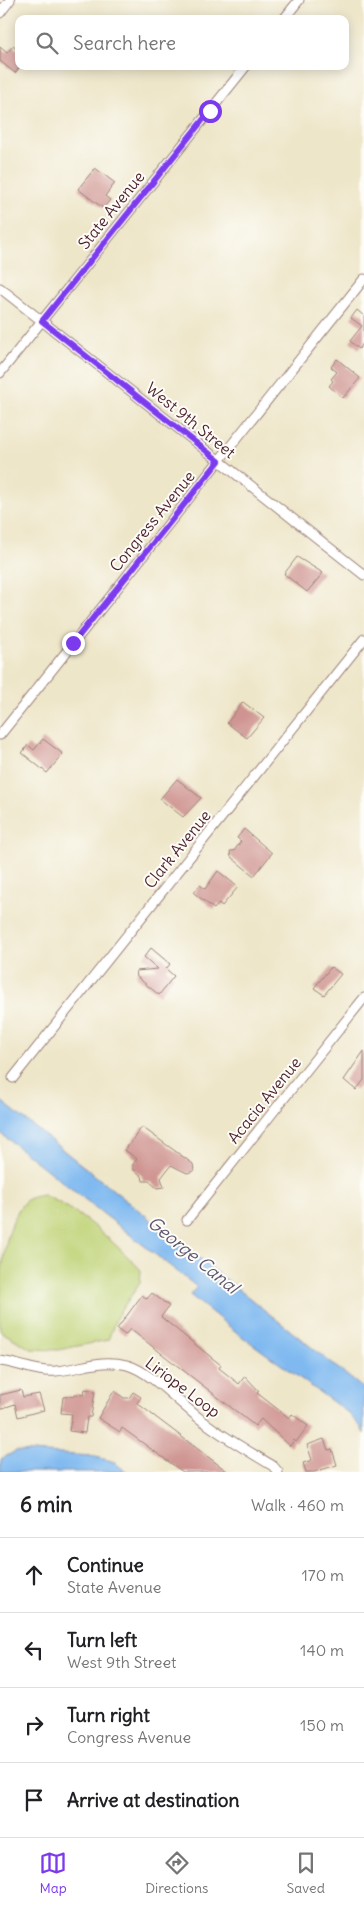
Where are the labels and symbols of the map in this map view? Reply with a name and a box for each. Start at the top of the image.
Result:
route start [199,100,222,123]
street label: State Avenue [74,167,148,253]
street label: West 9th Street [142,378,240,463]
street label: Congress Avenue [105,466,199,576]
route end [62,632,85,655]
street label: Clark Avenue [139,806,215,892]
street label: Acacia Avenue [223,1053,305,1147]
water label: George Canal [143,1211,246,1300]
street label: Liriope Loop [142,1352,224,1422]

